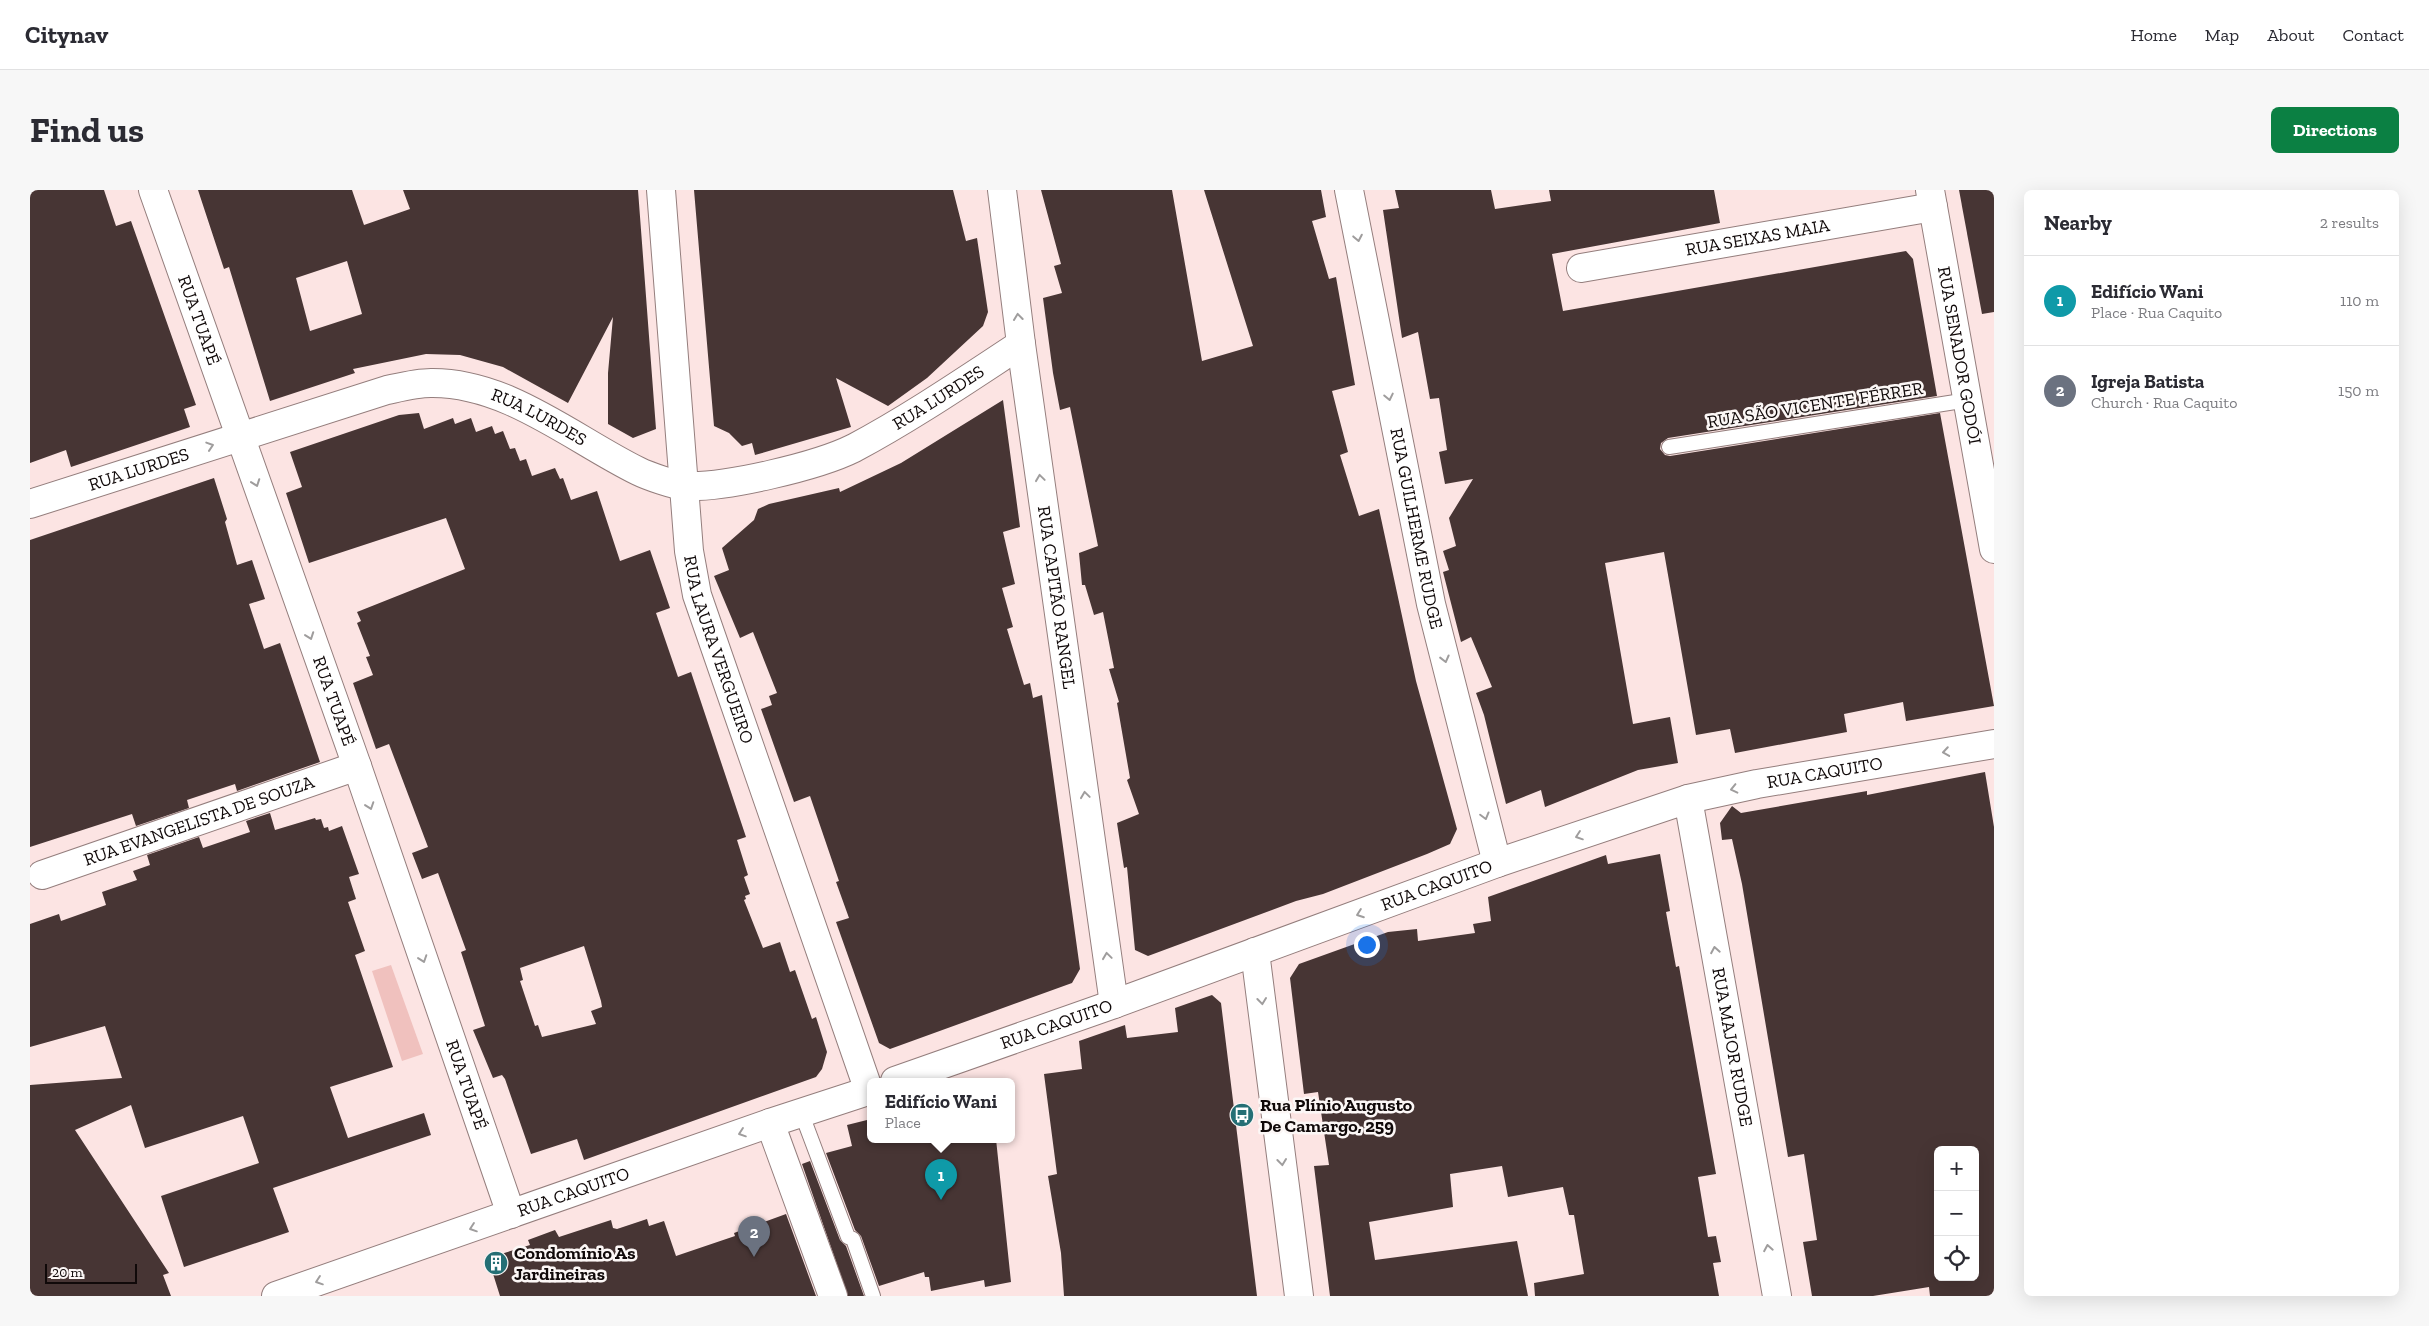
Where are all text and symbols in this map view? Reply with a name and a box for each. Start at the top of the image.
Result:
text: Citynav [25,20,108,49]
text: Home [2130,24,2177,46]
text: Map [2205,24,2239,46]
text: About [2267,24,2314,46]
text: Contact [2342,24,2404,46]
button: Directions [2271,107,2399,153]
text: Find us [30,109,144,151]
text: Nearby [2044,210,2112,235]
text: 2 results [2320,213,2379,232]
street label: RUA SEIXAS MAIA [1684,214,1831,261]
one-way arrow [1353,234,1363,242]
street label: RUA SENADOR GODÓI [1933,265,1986,446]
street label: RUA TUAPÉ [173,272,225,368]
text: Edifício Wani [2091,280,2204,303]
text: 1 [2057,291,2063,310]
text: 110 m [2340,291,2379,310]
text: Place · Rua Caquito [2091,303,2222,322]
one-way arrow [1013,313,1024,321]
street label: RUA LURDES [888,360,988,435]
text: Igreja Batista [2091,370,2204,393]
street label: RUA SÃO VICENTE FÉRRER [1705,377,1925,433]
text: 2 [2056,381,2064,400]
text: 150 m [2338,381,2379,400]
street label: RUA LURDES [488,383,591,451]
one-way arrow [1383,393,1394,402]
text: Church · Rua Caquito [2091,393,2237,412]
street label: RUA GUILHERME RUDGE [1385,426,1448,631]
one-way arrow [205,442,213,452]
street label: RUA LURDES [86,443,192,496]
one-way arrow [1035,474,1046,482]
one-way arrow [250,478,260,487]
street label: RUA CAPITÃO RANGEL [1033,504,1081,691]
street label: RUA LAURA VERGUEIRO [679,554,759,746]
one-way arrow [304,631,314,640]
street label: RUA TUAPÉ [308,653,360,749]
one-way arrow [1439,655,1450,664]
one-way arrow [1942,747,1950,757]
street label: RUA CAQUITO [1765,752,1884,793]
street label: RUA EVANGELISTA DE SOUZA [81,771,317,871]
one-way arrow [1730,783,1739,794]
one-way arrow [1080,791,1090,799]
one-way arrow [365,801,375,809]
one-way arrow [1479,812,1490,821]
one-way arrow [1575,830,1583,840]
street label: RUA CAQUITO [1378,855,1495,916]
one-way arrow [1356,908,1365,918]
your location [1354,932,1380,958]
one-way arrow [1711,946,1721,955]
one-way arrow [1103,952,1113,960]
one-way arrow [417,954,427,963]
street label: RUA MAJOR RUDGE [1707,966,1757,1128]
street label: RUA CAQUITO [997,994,1115,1054]
one-way arrow [1256,996,1266,1005]
street label: RUA TUAPÉ [441,1037,492,1133]
popup [867,1078,1015,1143]
text: Edifício Wani [885,1090,997,1113]
place label: Rua Plínio Augusto De Camargo, 259 [1260,1094,1413,1137]
bus stop icon: Rua Plínio Augusto De Camargo, 259 [1229,1102,1255,1128]
text: Place [885,1113,921,1132]
one-way arrow [738,1127,746,1137]
map controls [1934,1146,1979,1281]
button: + [1934,1146,1979,1191]
one-way arrow [1276,1158,1287,1166]
pin: 1 [925,1159,957,1200]
street label: RUA CAQUITO [514,1162,632,1222]
button: − [1934,1191,1979,1236]
pin: 2 [738,1216,770,1257]
one-way arrow [469,1222,478,1232]
button: locate [1934,1236,1979,1281]
place label: Condomínio As Jardineiras [514,1242,635,1285]
one-way arrow [1764,1244,1774,1252]
building icon: Condomínio As Jardineiras [483,1250,509,1276]
scale bar [45,1261,138,1284]
text: 20 m [52,1264,83,1281]
one-way arrow [316,1275,324,1285]

